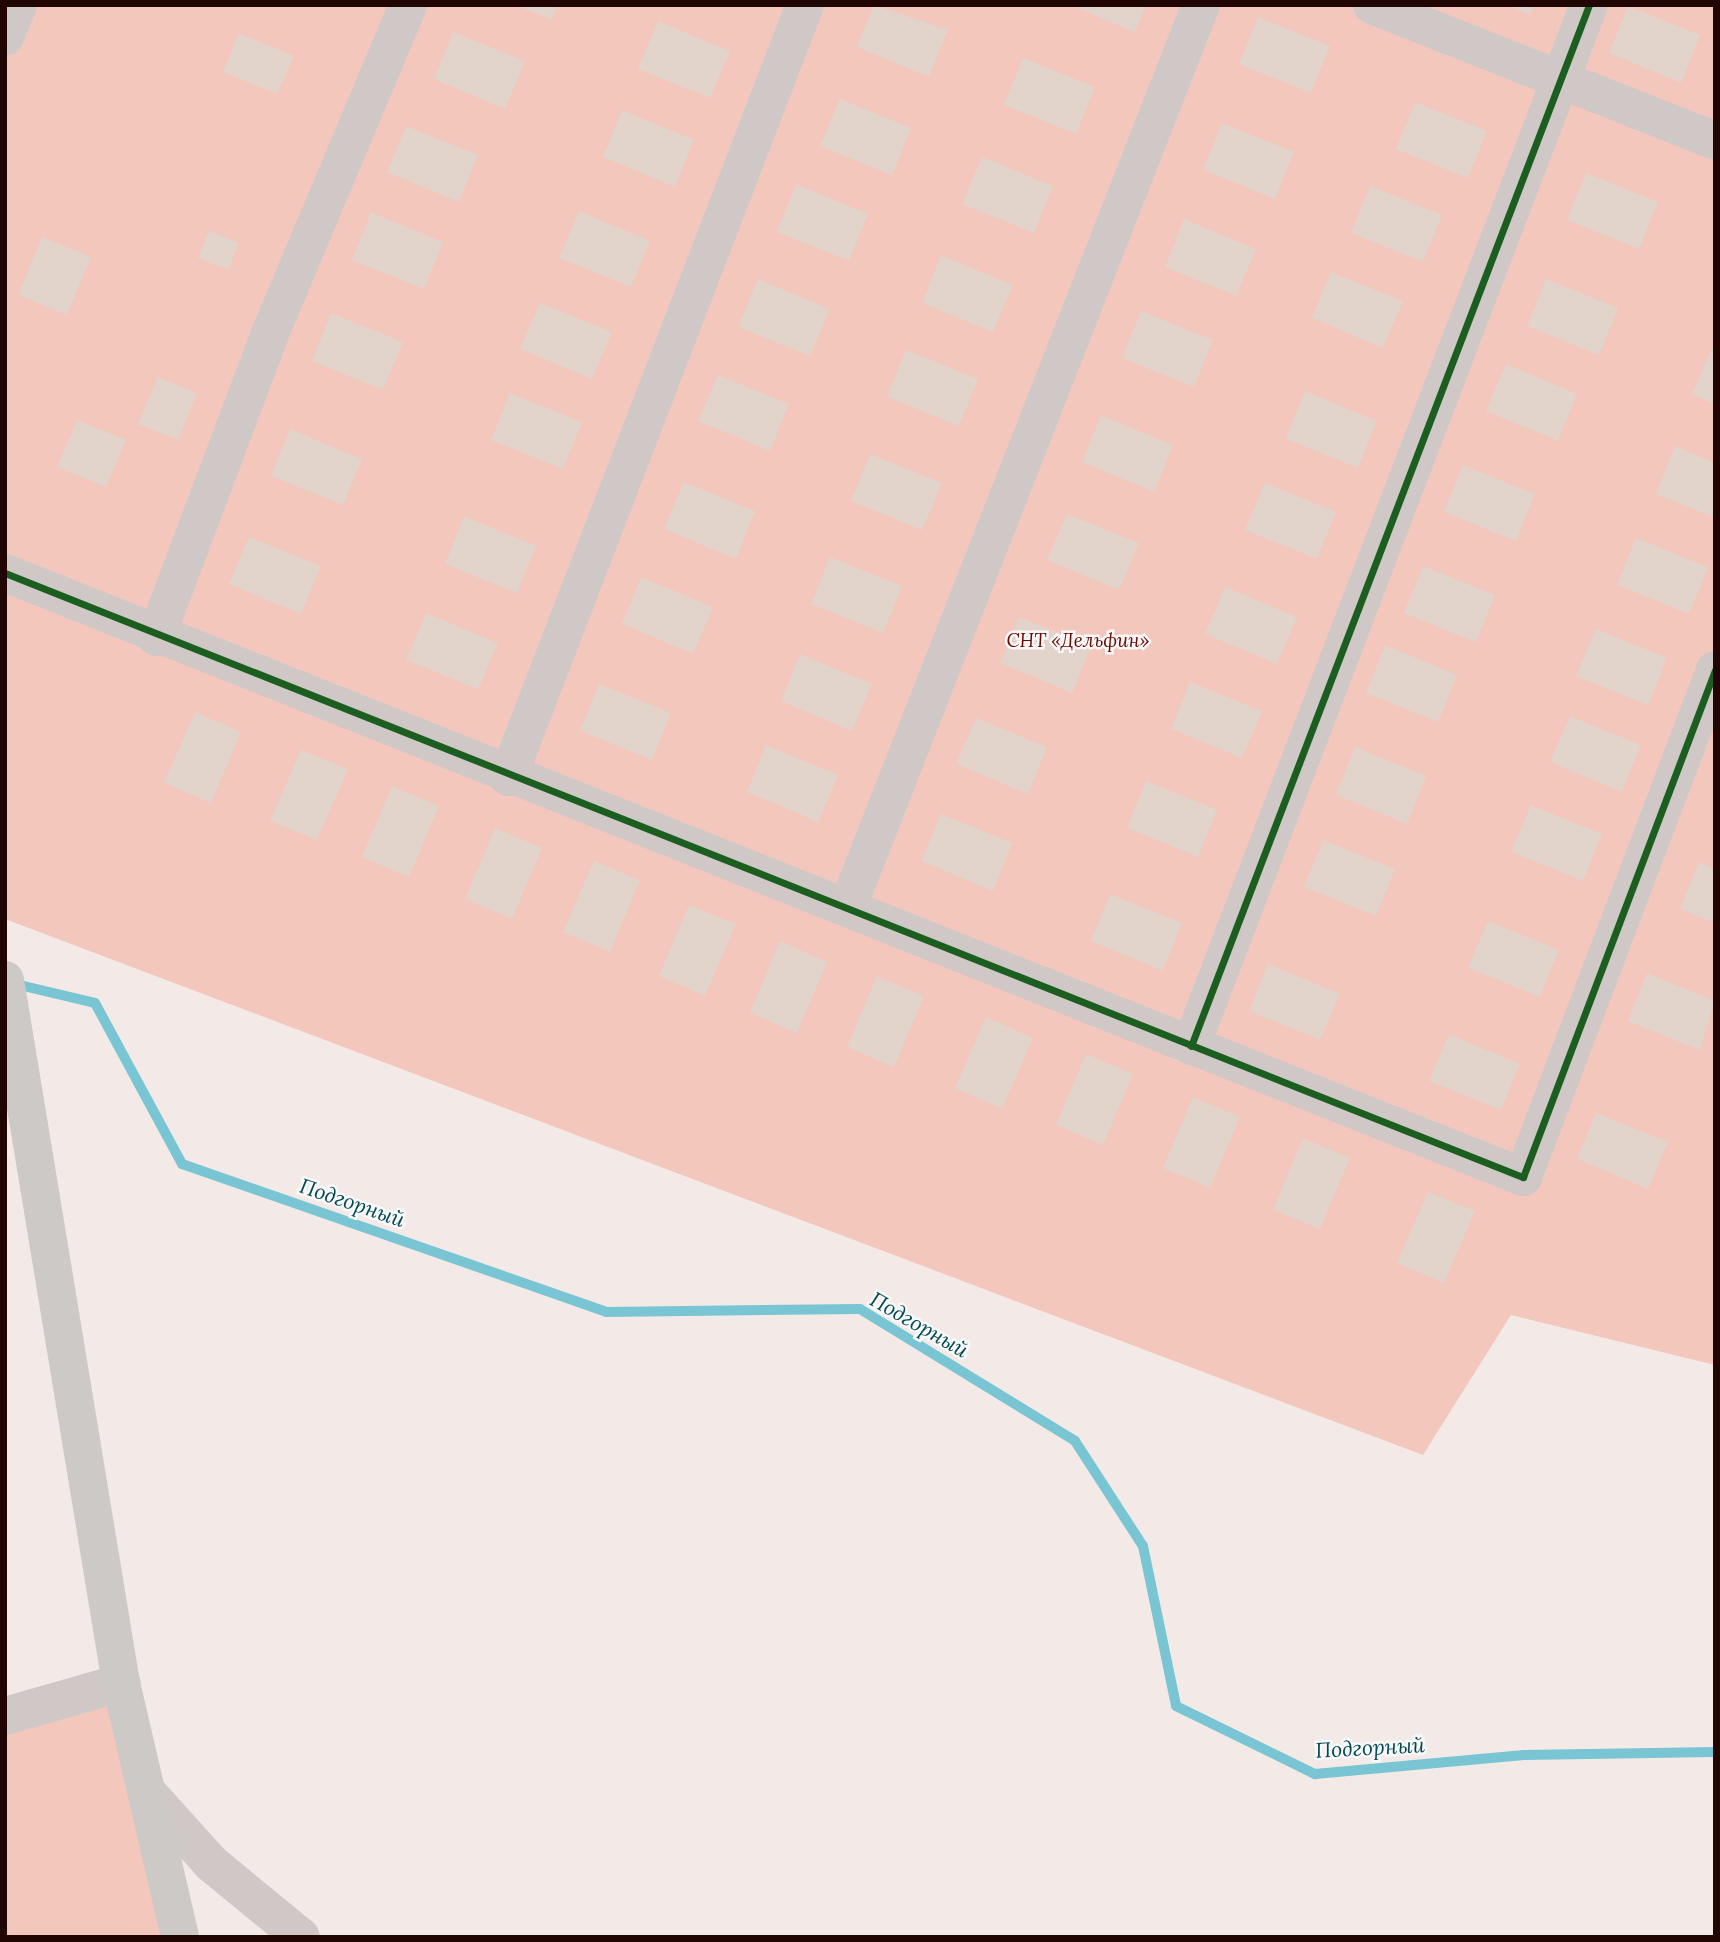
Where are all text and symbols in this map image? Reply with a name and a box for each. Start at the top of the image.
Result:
park label: СНТ «Дельфин» [1006,630,1150,652]
water label: Подгорный [296,1173,408,1233]
water label: Подгорный [865,1287,973,1363]
water label: Подгорный [1315,1733,1425,1763]

